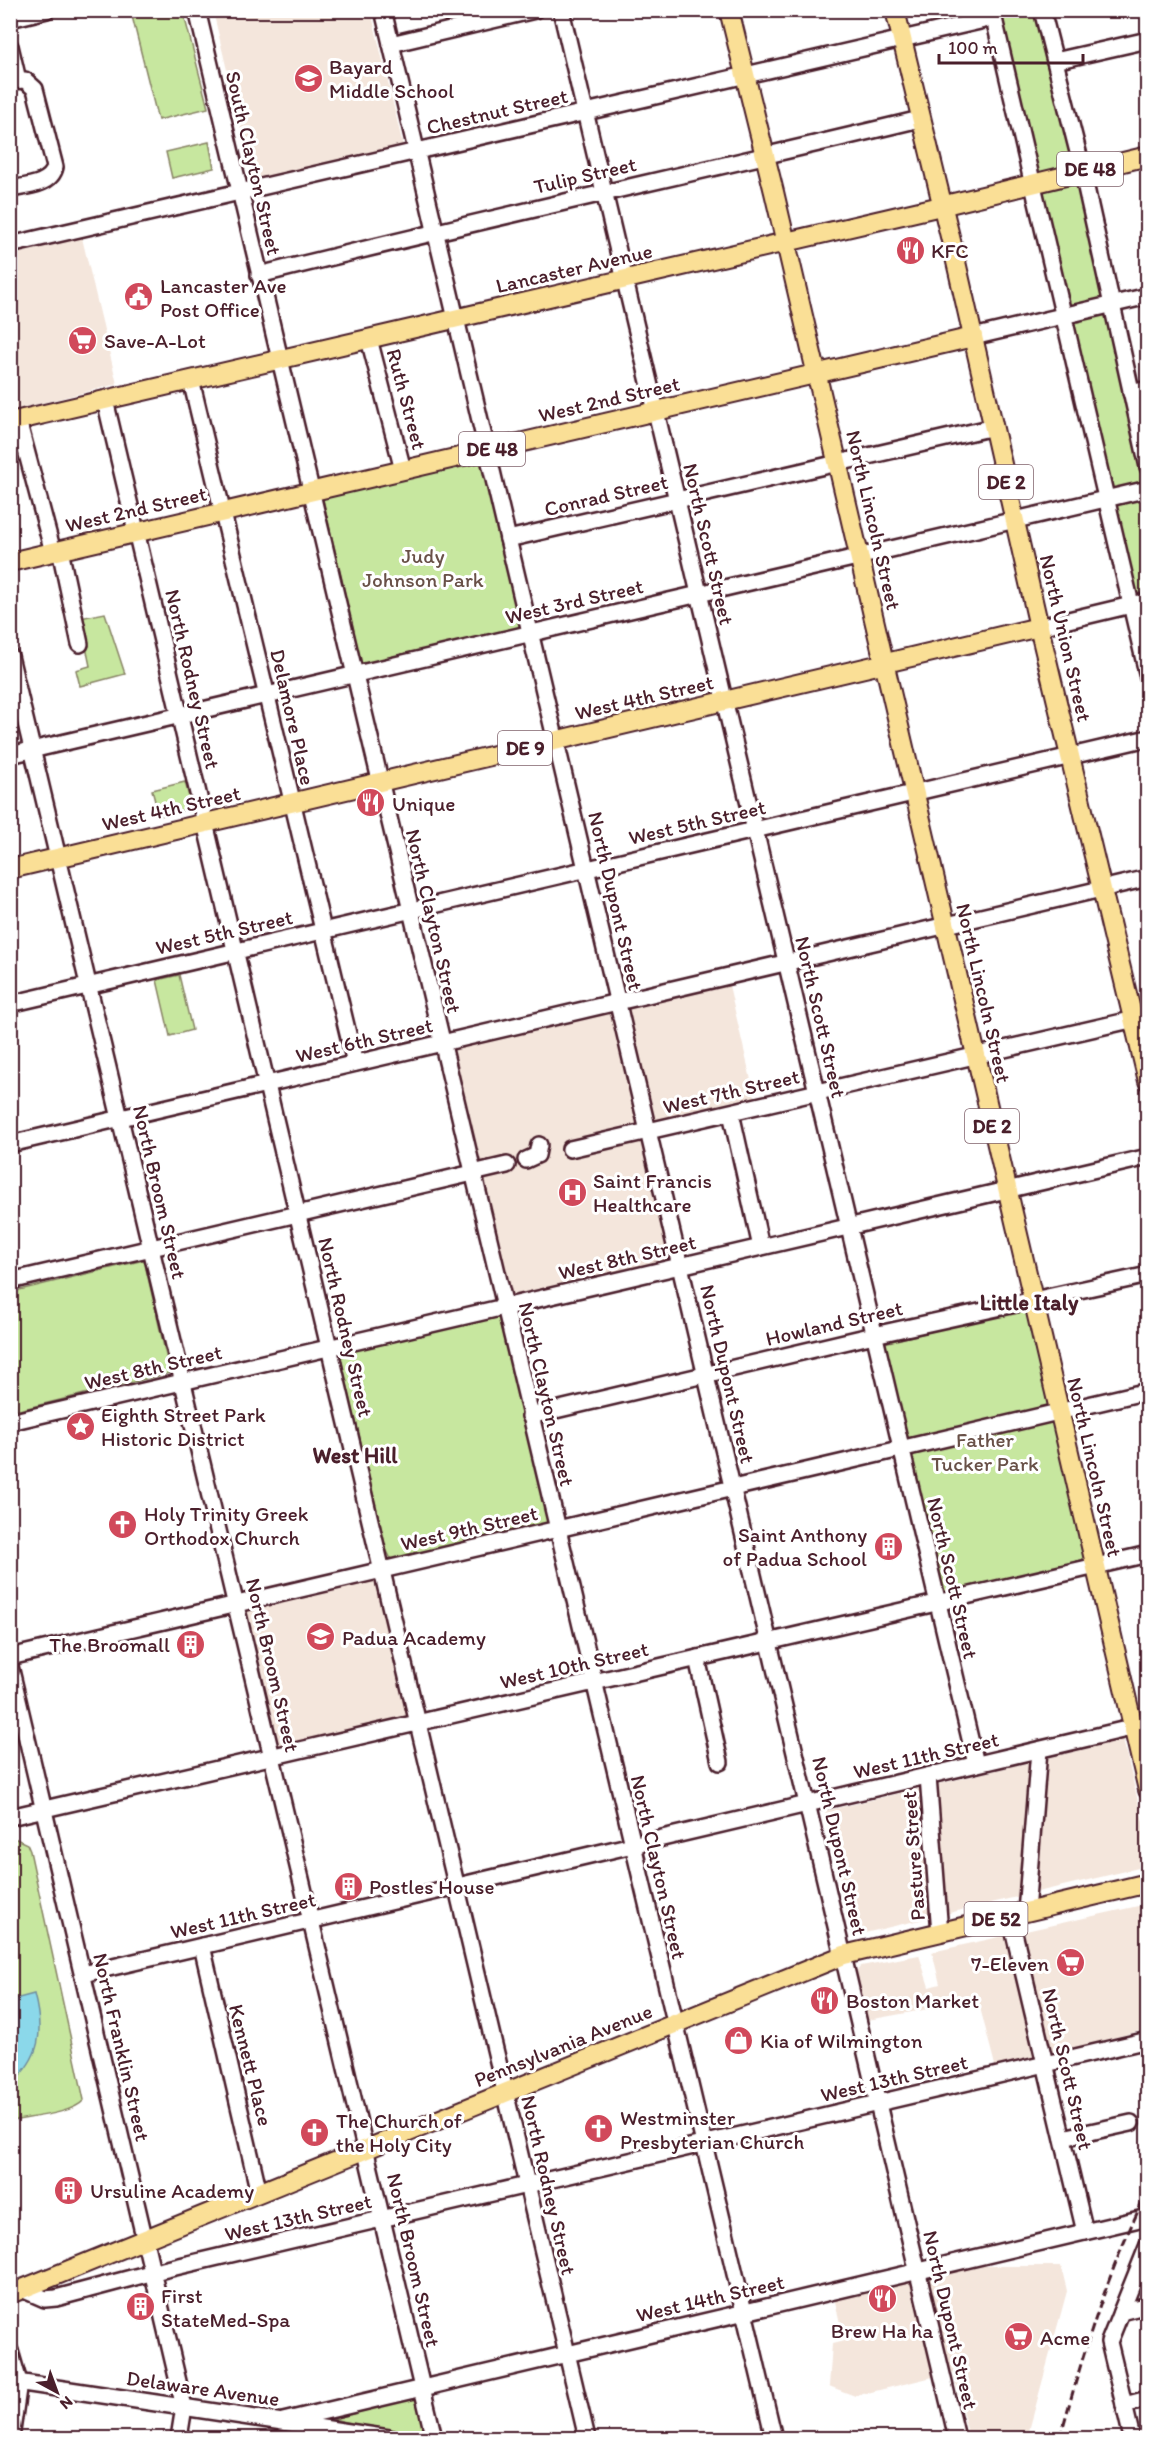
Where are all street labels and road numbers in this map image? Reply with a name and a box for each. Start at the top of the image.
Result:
street label: South Clayton Street [221,68,287,258]
street label: Chestnut Street [424,83,570,139]
street label: Tulip Street [531,151,639,199]
road number: DE 48 [1057,152,1123,186]
street label: Lancaster Avenue [493,238,655,298]
street label: Ruth Street [382,346,433,452]
street label: West 2nd Street [536,371,682,427]
street label: North Lincoln Street [841,428,907,612]
road number: DE 48 [459,432,525,466]
street label: North Scott Street [678,461,740,627]
road number: DE 2 [979,465,1033,499]
street label: Conrad Street [542,469,670,521]
street label: West 2nd Street [63,481,209,537]
street label: North Union Street [1035,552,1097,724]
street label: West 3rd Street [502,573,646,629]
street label: North Rodney Street [160,587,226,771]
street label: Delamore Place [265,647,321,787]
street label: West 4th Street [572,669,716,725]
road number: DE 9 [498,731,552,765]
street label: West 4th Street [99,780,243,836]
street label: West 5th Street [626,794,768,850]
street label: North Dupont Street [583,809,649,993]
street label: North Clayton Street [401,826,467,1016]
street label: North Lincoln Street [951,901,1017,1085]
street label: West 5th Street [153,904,295,960]
street label: North Scott Street [790,934,852,1100]
street label: West 6th Street [293,1012,435,1068]
street label: West 7th Street [660,1063,802,1119]
street label: North Broom Street [128,1103,192,1282]
road number: DE 2 [965,1109,1019,1143]
street label: West 8th Street [556,1229,698,1285]
street label: North Rodney Street [313,1235,379,1419]
street label: North Dupont Street [695,1282,761,1466]
street label: Howland Street [763,1295,905,1351]
street label: North Clayton Street [514,1299,580,1489]
street label: West 8th Street [82,1339,224,1395]
street label: North Lincoln Street [1062,1375,1128,1559]
street label: North Scott Street [922,1495,984,1661]
street label: West 9th Street [398,1500,540,1556]
street label: North Broom Street [241,1576,305,1755]
street label: West 10th Street [497,1636,651,1694]
street label: West 11th Street [851,1726,1001,1784]
street label: North Dupont Street [807,1754,873,1938]
street label: North Clayton Street [626,1772,692,1962]
street label: Pasture Street [896,1790,930,1922]
street label: West 11th Street [168,1886,318,1944]
road number: DE 52 [964,1902,1028,1936]
street label: North Franklin Street [88,1950,156,2144]
street label: North Scott Street [1037,1986,1099,2152]
street label: Pennsylvania Avenue [470,1998,656,2092]
street label: Kennett Place [224,2001,278,2129]
street label: West 13th Street [818,2049,970,2107]
street label: North Rodney Street [516,2093,582,2277]
street label: North Broom Street [382,2171,446,2350]
street label: West 13th Street [222,2188,374,2246]
street label: North Dupont Street [918,2228,984,2412]
street label: West 14th Street [633,2269,787,2327]
street label: Delaware Avenue [125,2365,281,2411]

